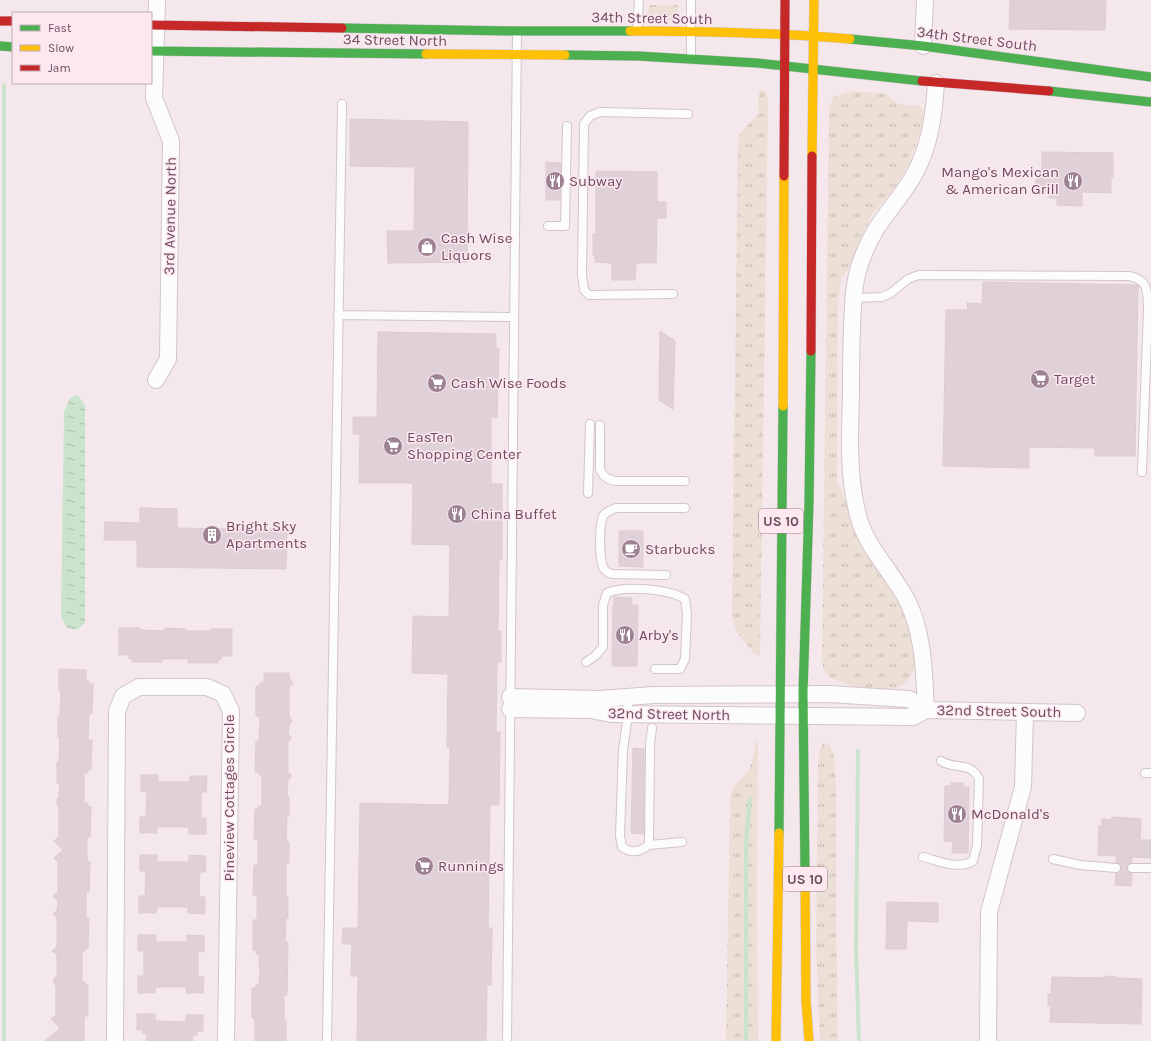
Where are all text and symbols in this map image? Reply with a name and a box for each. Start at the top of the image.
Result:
street label: 34th Street South [591,8,713,28]
legend [12,12,152,84]
text: Fast [48,21,72,35]
street label: 34th Street South [916,23,1038,55]
street label: 34 Street North [343,30,447,50]
text: Slow [48,41,74,55]
text: Jam [48,61,71,75]
street label: 3rd Avenue North [160,157,180,275]
place label: Mango's Mexican & American Grill [941,163,1059,198]
restaurant icon: Subway [544,170,566,192]
restaurant icon: Mango's Mexican & American Grill [1062,170,1084,192]
place label: Subway [569,172,622,190]
place label: Cash Wise Liquors [441,229,512,264]
shop icon: Cash Wise Liquors [416,236,438,258]
supermarket icon: Target [1029,368,1051,390]
place label: Target [1054,370,1096,388]
supermarket icon: Cash Wise Foods [426,372,448,394]
place label: Cash Wise Foods [451,374,567,392]
place label: EasTen Shopping Center [407,428,522,463]
supermarket icon: EasTen Shopping Center [382,435,404,457]
restaurant icon: China Buffet [446,503,468,525]
place label: China Buffet [471,505,557,523]
road number: US 10 [759,509,803,533]
place label: Bright Sky Apartments [226,517,307,552]
building icon: Bright Sky Apartments [201,524,223,546]
cafe icon: Starbucks [620,538,642,560]
place label: Starbucks [645,540,715,558]
restaurant icon: Arby's [614,624,636,646]
place label: Arby's [639,626,679,644]
street label: 32nd Street South [936,701,1062,721]
street label: 32nd Street North [608,704,730,724]
street label: Pineview Cottages Circle [220,715,238,881]
restaurant icon: McDonald's [946,803,968,825]
place label: McDonald's [971,805,1050,823]
supermarket icon: Runnings [413,855,435,877]
place label: Runnings [438,857,504,875]
road number: US 10 [783,867,827,891]

